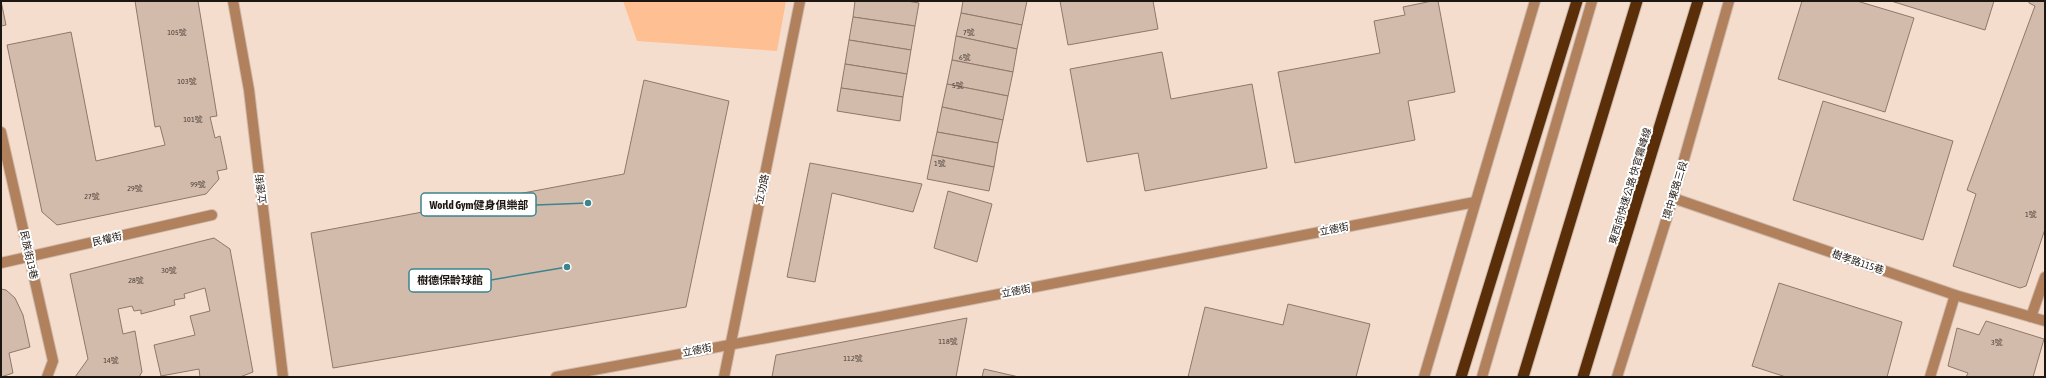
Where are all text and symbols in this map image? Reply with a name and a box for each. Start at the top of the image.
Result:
house number: 105號 [167,28,187,37]
house number: 7號 [963,28,975,37]
house number: 6號 [959,53,971,62]
house number: 103號 [177,77,197,86]
house number: 5號 [952,81,964,90]
house number: 101號 [183,115,203,124]
street label: 東西向快速公路 快官霧峰線 [1607,126,1653,246]
house number: 1號 [934,159,946,168]
street label: 環中東路三段 [1661,160,1689,220]
street label: 立德街 [254,173,268,205]
street label: 立功路 [754,173,770,205]
house number: 99號 [190,180,206,189]
house number: 29號 [127,184,143,193]
house number: 27號 [84,192,100,201]
callout: World Gym健身俱樂部 [421,193,536,216]
text: World Gym健身俱樂部 [429,199,528,211]
house number: 1號 [2025,210,2037,219]
street label: 立德街 [1318,221,1350,237]
street label: 民族街13巷 [18,230,40,280]
street label: 民權街 [91,230,123,248]
street label: 樹孝路115巷 [1831,248,1885,276]
house number: 30號 [161,266,177,275]
callout: 樹德保齡球館 [409,269,491,292]
text: 樹德保齡球館 [417,274,483,286]
house number: 28號 [128,276,144,285]
street label: 立德街 [1000,283,1032,299]
house number: 118號 [938,337,958,346]
house number: 3號 [1991,338,2003,347]
street label: 立德街 [681,342,713,358]
house number: 112號 [843,354,863,363]
house number: 14號 [103,356,119,365]

